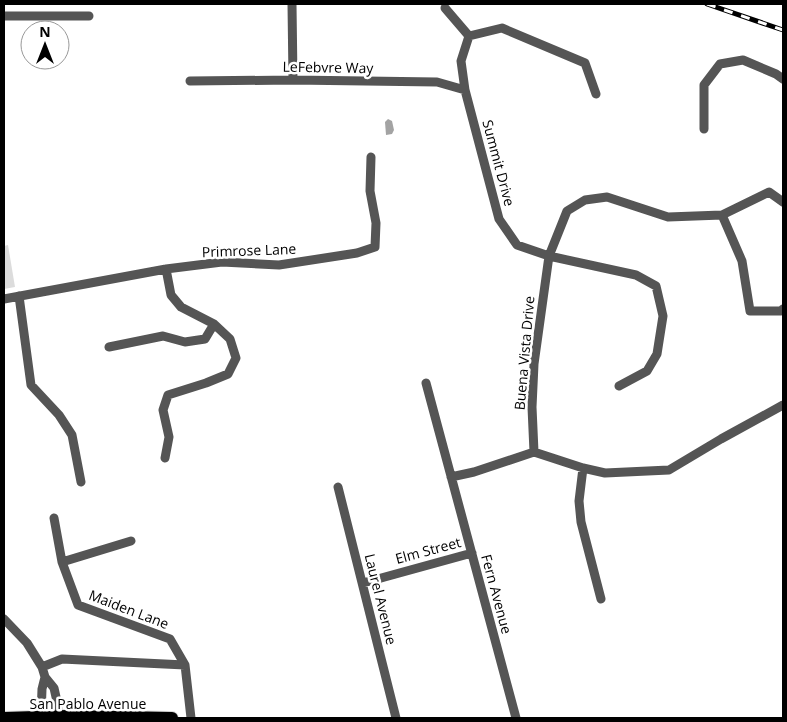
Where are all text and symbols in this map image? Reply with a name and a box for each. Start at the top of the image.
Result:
north arrow [20,20,70,70]
text: N [39,22,51,41]
street label: LeFebvre Way [282,57,375,77]
street label: Summit Drive [478,118,520,208]
street label: Primrose Lane [201,239,297,261]
street label: Buena Vista Drive [510,295,538,411]
street label: Elm Street [393,532,463,568]
street label: Laurel Avenue [361,551,402,647]
street label: Fern Avenue [477,552,517,636]
street label: Maiden Lane [86,585,172,633]
street label: San Pablo Avenue [30,694,147,713]

